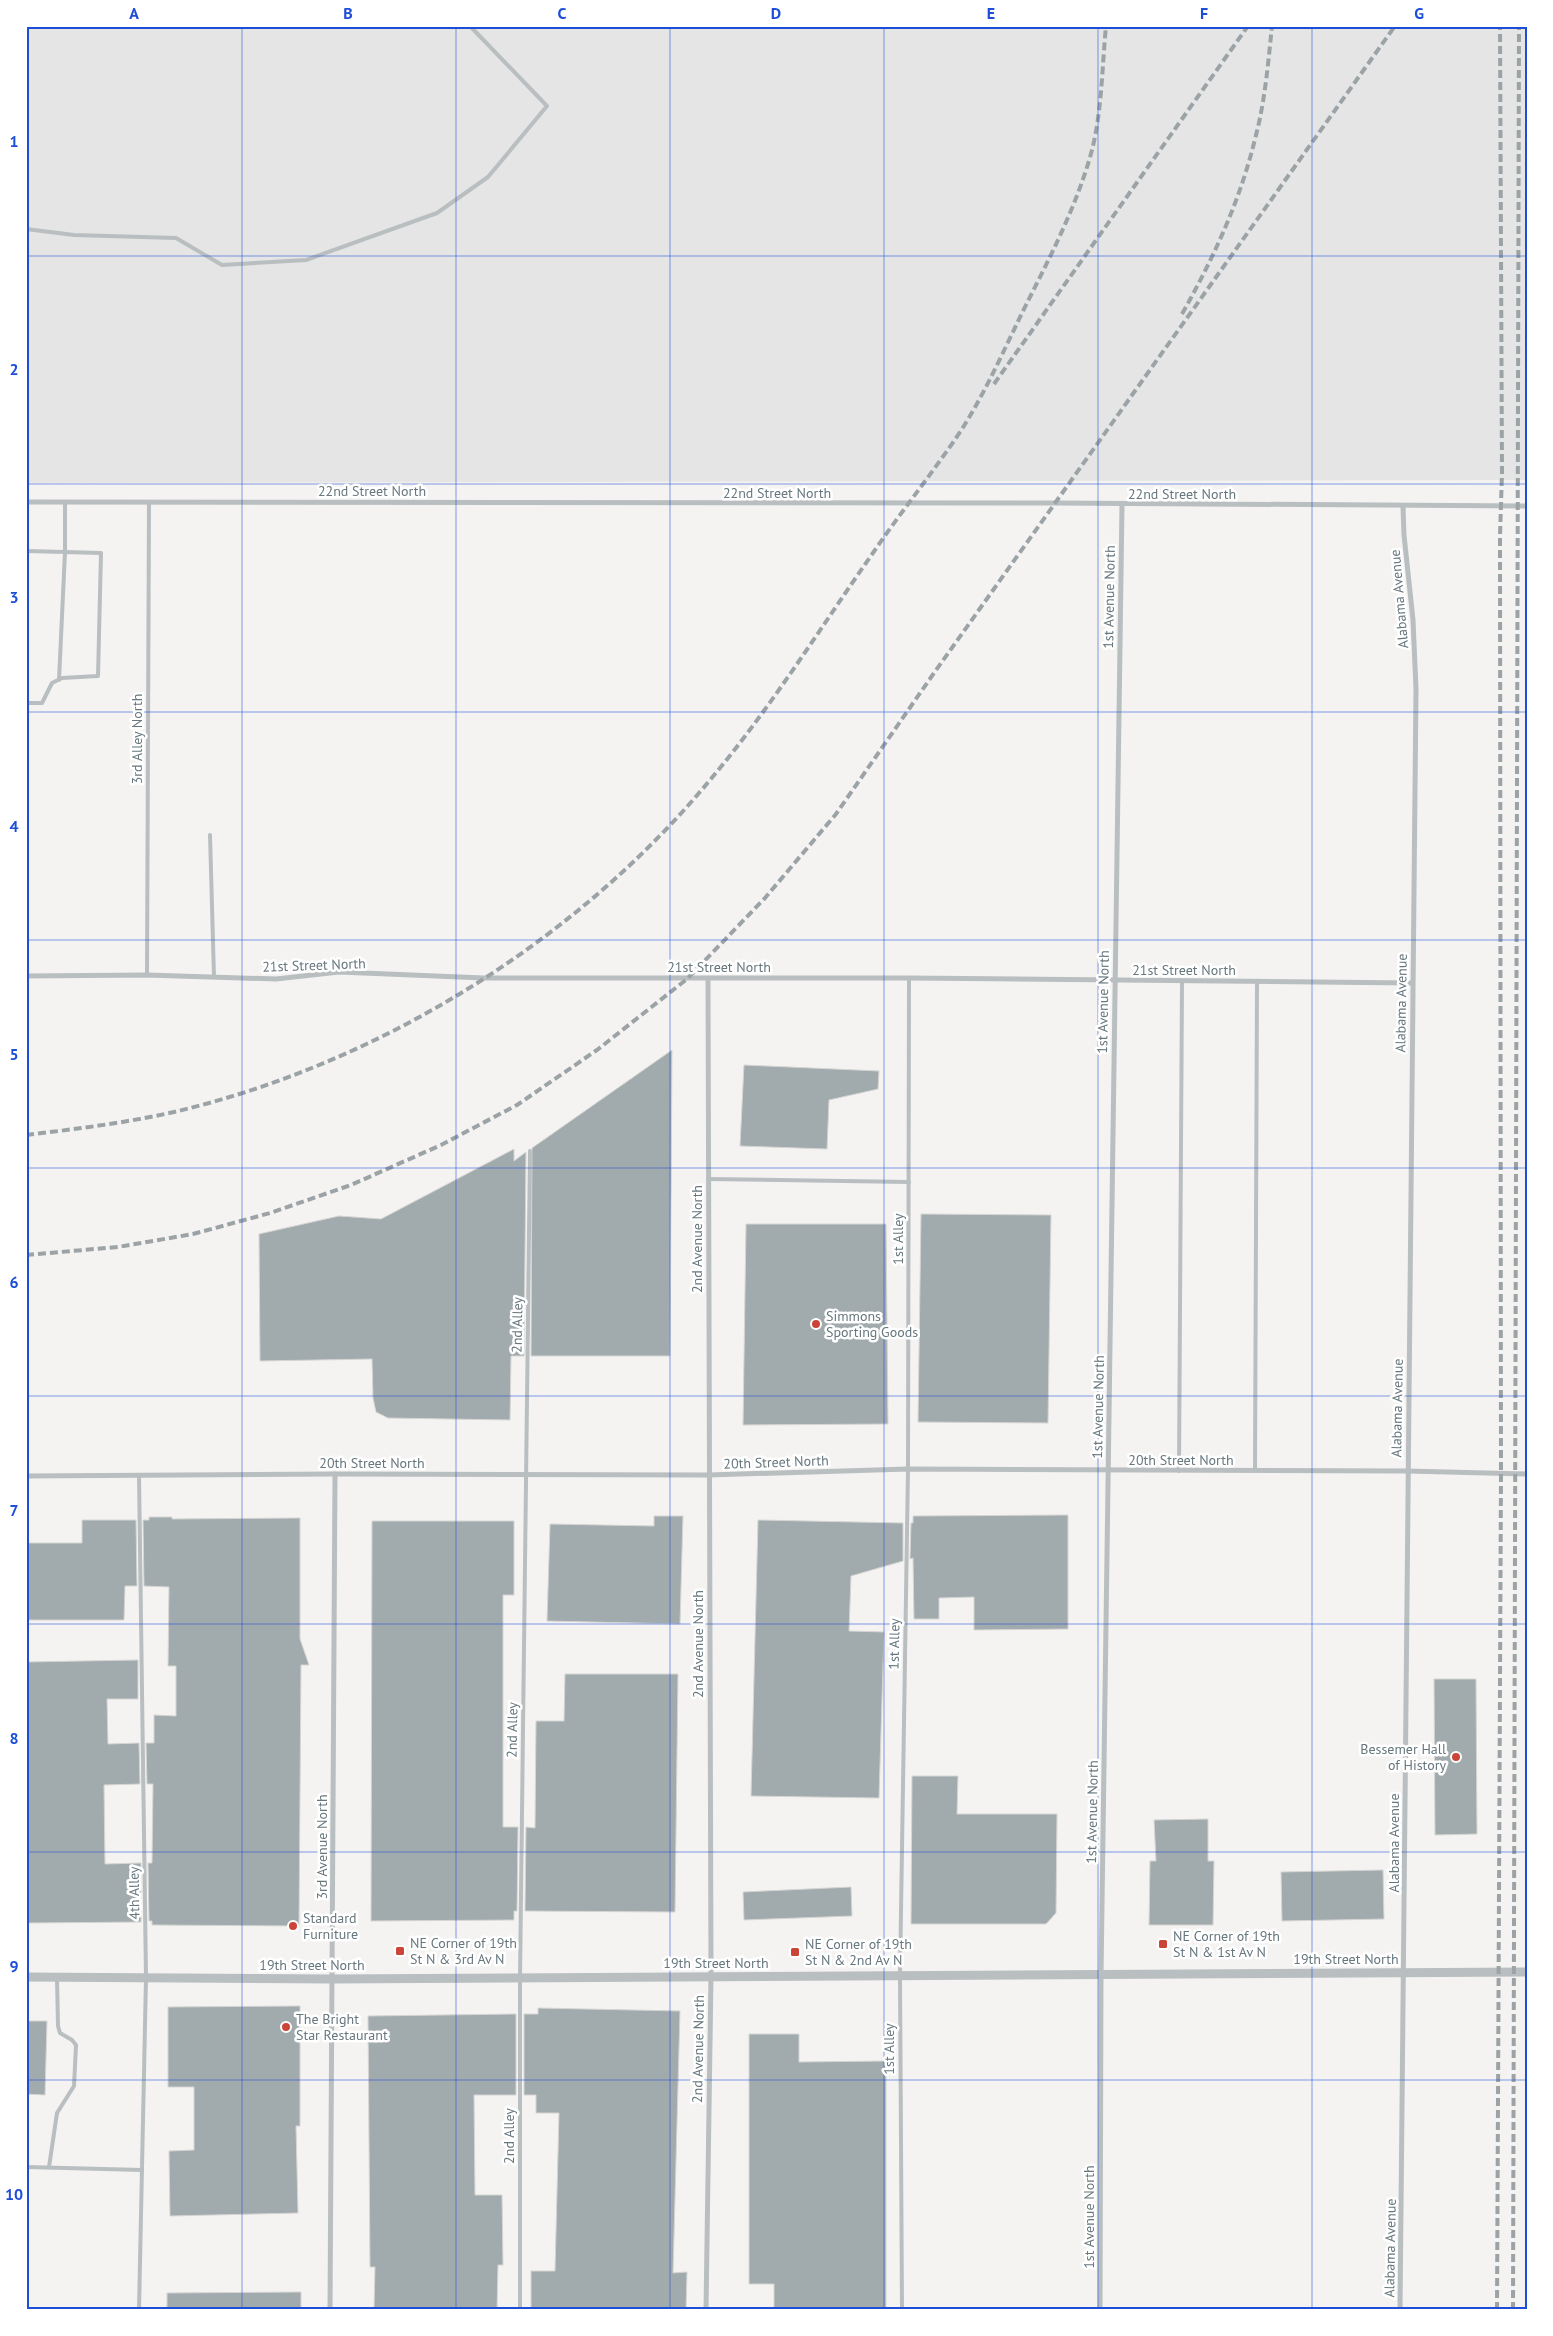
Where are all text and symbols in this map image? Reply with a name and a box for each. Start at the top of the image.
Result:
text: A [129,3,139,23]
text: B [343,3,353,23]
text: C [558,3,567,23]
text: D [771,3,781,23]
text: E [987,3,995,23]
text: F [1200,3,1208,23]
text: G [1414,3,1424,23]
text: 1 [9,131,19,151]
text: 2 [9,359,19,379]
street label: 22nd Street North [318,482,426,500]
street label: 22nd Street North [723,484,831,502]
street label: 22nd Street North [1128,485,1236,503]
street label: 1st Avenue North [1099,545,1119,649]
street label: Alabama Avenue [1386,549,1412,649]
text: 3 [9,587,19,607]
street label: 3rd Alley North [128,694,146,784]
text: 4 [9,816,19,836]
street label: 1st Avenue North [1093,950,1113,1054]
street label: Alabama Avenue [1391,953,1411,1053]
street label: 21st Street North [262,954,366,976]
street label: 21st Street North [667,958,771,976]
street label: 21st Street North [1132,961,1236,979]
text: 5 [9,1044,19,1064]
street label: 2nd Avenue North [688,1185,706,1293]
street label: 1st Alley [889,1213,907,1265]
text: 6 [9,1272,19,1292]
street label: 2nd Alley [508,1296,526,1353]
place label: Simmons Sporting Goods [826,1307,918,1341]
marker: Simmons Sporting Goods [810,1318,822,1330]
street label: 1st Avenue North [1088,1355,1108,1459]
street label: Alabama Avenue [1387,1358,1407,1458]
street label: 20th Street North [723,1451,829,1473]
street label: 20th Street North [1128,1451,1234,1469]
street label: 20th Street North [319,1454,425,1472]
text: 7 [9,1500,19,1520]
street label: 2nd Avenue North [689,1590,707,1698]
street label: 1st Alley [885,1618,903,1670]
street label: 2nd Alley [503,1701,521,1758]
text: 8 [9,1728,19,1748]
place label: Bessemer Hall of History [1360,1740,1446,1774]
marker: Bessemer Hall of History [1450,1751,1462,1763]
street label: 1st Avenue North [1082,1760,1102,1864]
street label: Alabama Avenue [1385,1793,1403,1893]
street label: 3rd Avenue North [313,1794,331,1900]
street label: 4th Alley [125,1866,143,1920]
place label: Standard Furniture [303,1909,358,1943]
marker: Standard Furniture [287,1920,299,1932]
place label: NE Corner of 19th St N & 1st Av N [1173,1927,1280,1961]
place label: NE Corner of 19th St N & 3rd Av N [410,1934,517,1968]
place label: NE Corner of 19th St N & 2nd Av N [805,1935,912,1969]
marker: NE Corner of 19th St N & 1st Av N [1157,1938,1169,1950]
marker: NE Corner of 19th St N & 3rd Av N [394,1945,406,1957]
marker: NE Corner of 19th St N & 2nd Av N [789,1946,801,1958]
street label: 19th Street North [1293,1950,1399,1968]
street label: 19th Street North [663,1954,769,1972]
text: 9 [9,1956,19,1976]
street label: 19th Street North [259,1956,365,1974]
street label: 2nd Avenue North [688,1995,708,2103]
place label: The Bright Star Restaurant [296,2010,388,2044]
marker: The Bright Star Restaurant [280,2021,292,2033]
street label: 1st Alley [880,2023,898,2075]
street label: 2nd Alley [500,2108,518,2164]
street label: 1st Avenue North [1080,2165,1098,2269]
text: 10 [5,2184,23,2204]
street label: Alabama Avenue [1380,2198,1400,2298]

